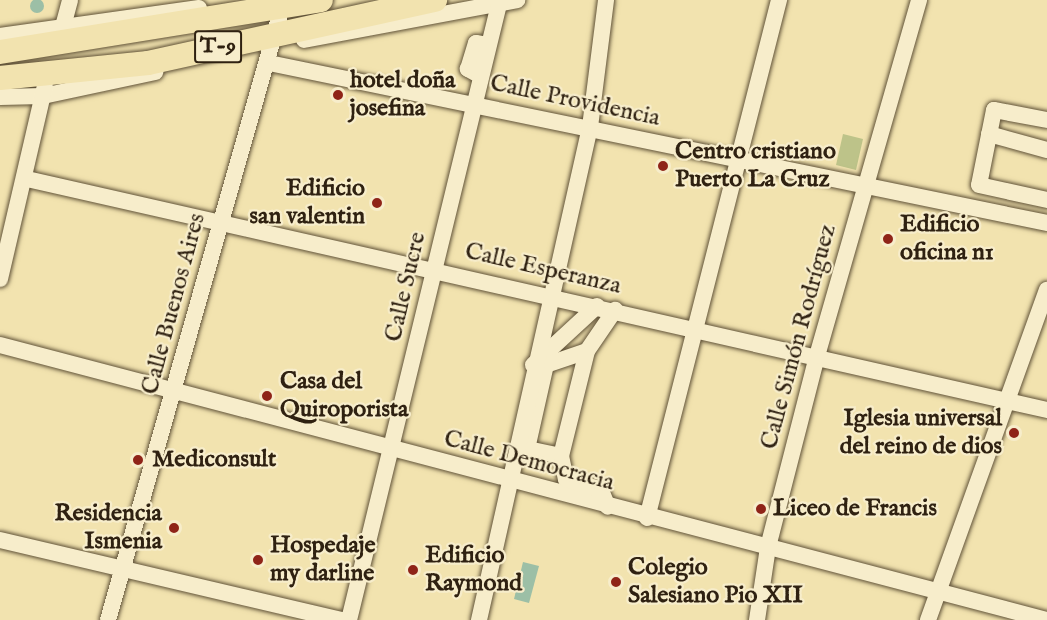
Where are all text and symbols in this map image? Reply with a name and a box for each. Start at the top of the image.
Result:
road number: T-9 [194,28,242,66]
place label: hotel doña josefina [350,67,455,123]
street label: Calle Providencia [487,69,663,133]
marker: hotel doña josefina [331,88,345,102]
place label: Centro cristiano Puerto La Cruz [675,138,836,194]
marker: Centro cristiano Puerto La Cruz [656,159,670,173]
place label: Edificio san valentin [250,175,365,231]
marker: Edificio san valentin [370,196,384,210]
street label: Calle Buenos Aires [136,210,212,398]
place label: Edificio oficina n1 [900,211,994,267]
street label: Calle Simón Rodríguez [755,221,843,453]
street label: Calle Sucre [379,229,433,345]
marker: Edificio oficina n1 [881,232,895,246]
street label: Calle Esperanza [462,237,624,301]
place label: Casa del Quiroporista [280,368,408,424]
marker: Casa del Quiroporista [258,387,276,405]
place label: Iglesia universal del reino de dios [840,405,1002,461]
street label: Calle Democracia [441,424,617,498]
marker: Iglesia universal del reino de dios [1007,426,1021,440]
place label: Mediconsult [152,446,276,474]
marker: Mediconsult [129,451,147,469]
place label: Liceo de Francis [773,495,937,523]
place label: Residencia Ismenia [54,500,162,556]
marker: Liceo de Francis [754,502,768,516]
marker: Residencia Ismenia [167,521,181,535]
place label: Hospedaje my darline [270,532,376,588]
place label: Edificio Raymond [425,542,522,598]
marker: Hospedaje my darline [251,553,265,567]
place label: Colegio Salesiano Pio XII [628,554,803,610]
marker: Edificio Raymond [406,563,420,577]
marker: Colegio Salesiano Pio XII [609,575,623,589]

